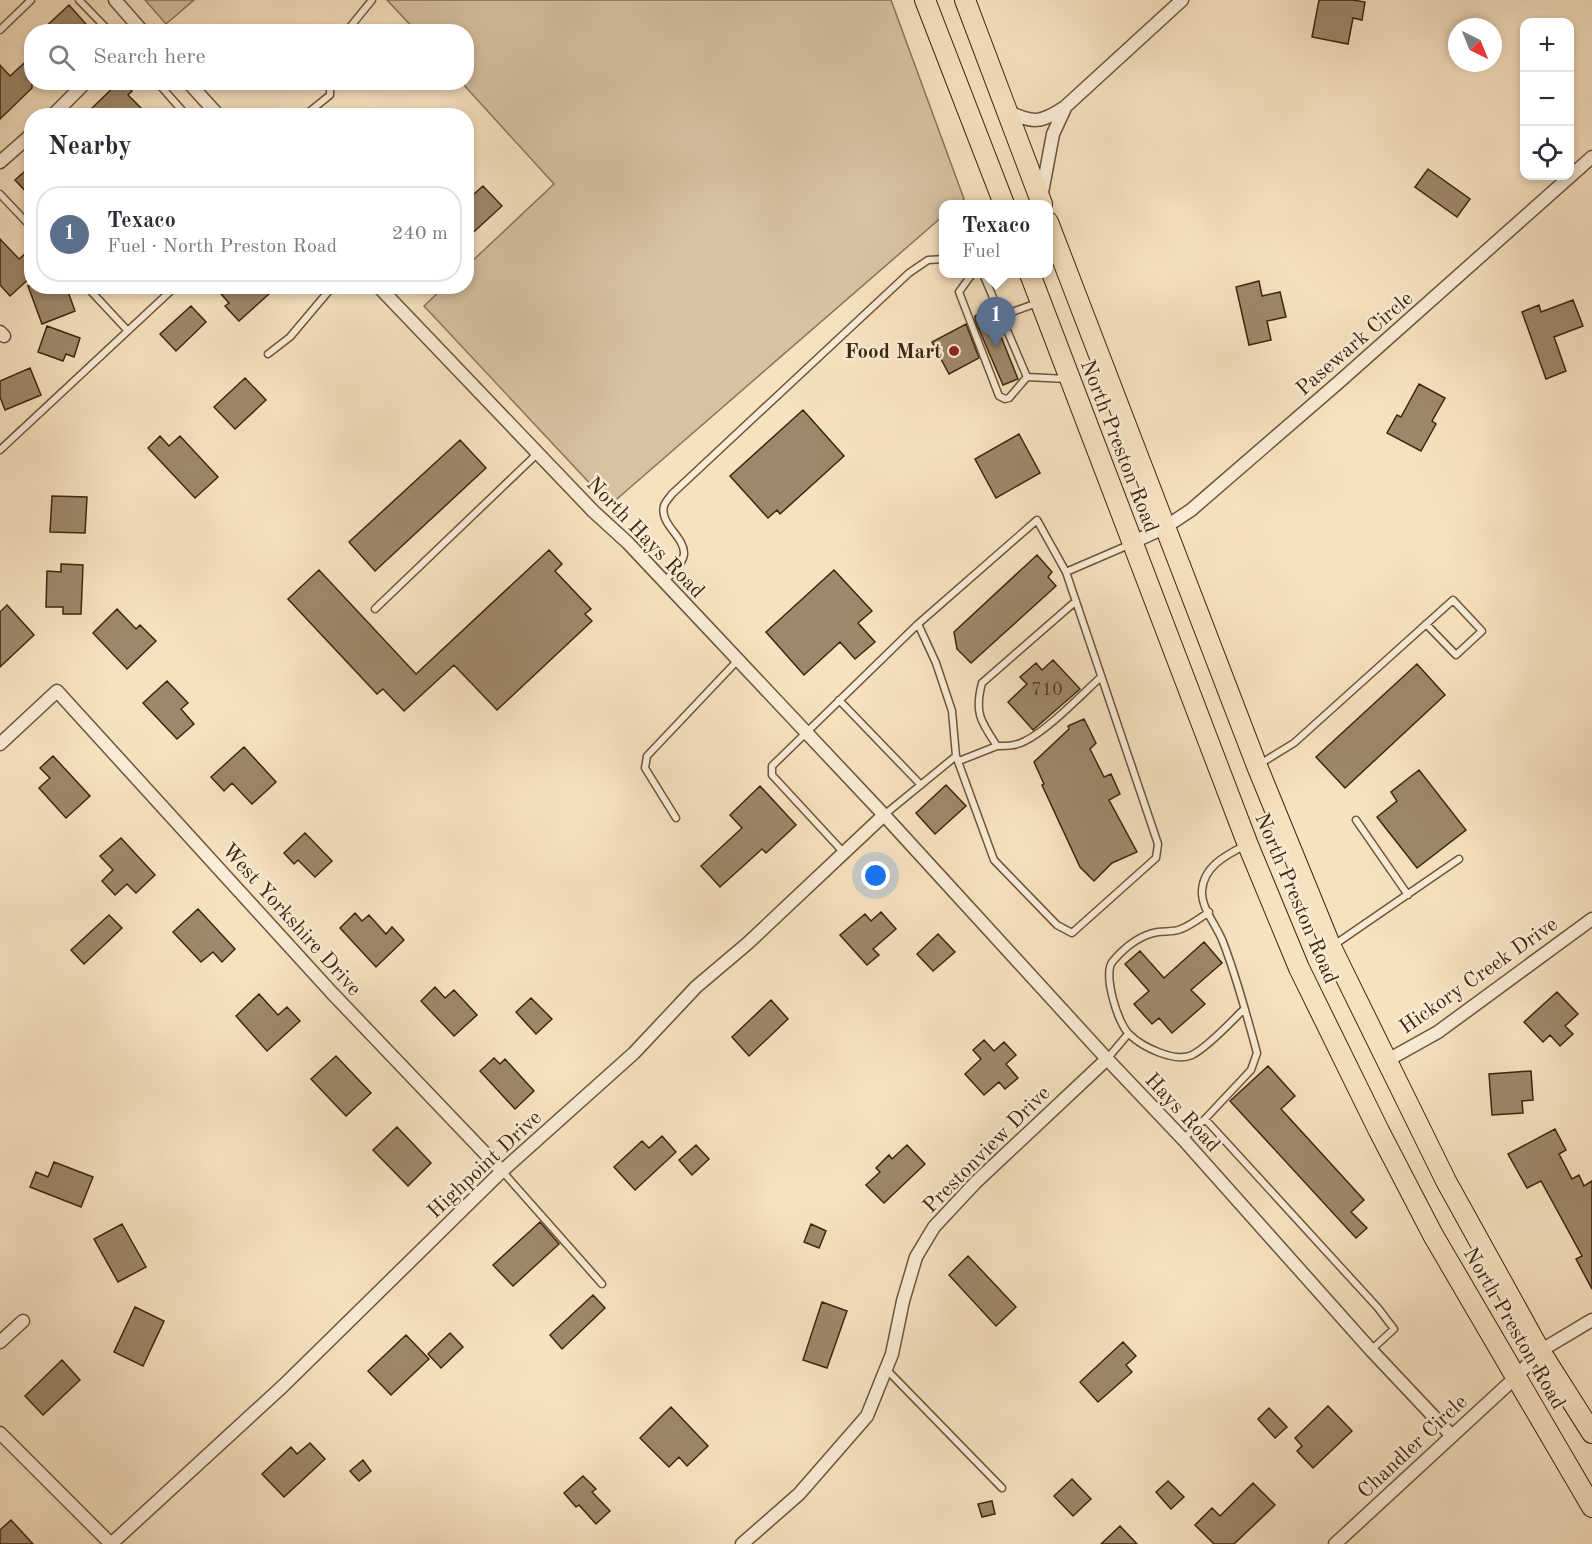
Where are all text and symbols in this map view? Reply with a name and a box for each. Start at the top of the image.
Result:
north arrow [1448,18,1502,72]
map controls [1520,18,1574,180]
button: + [1520,18,1574,72]
search box [24,24,474,90]
icon: search [45,41,78,74]
text: Search here [93,46,206,68]
button: − [1520,72,1574,126]
button: locate [1520,126,1574,180]
text: Nearby [48,134,132,160]
popup [939,200,1053,278]
text: Texaco [107,210,176,232]
text: Texaco [962,215,1030,237]
text: 1 [64,224,75,244]
text: 240 m [392,224,448,244]
text: Fuel · North Preston Road [107,237,337,257]
text: Fuel [962,242,1000,262]
street label: Pasewark Circle [1293,288,1417,400]
pin: 1 [976,298,1016,347]
place label: Food Mart [844,342,942,363]
marker: Food Mart [947,344,961,358]
street label: North Preston Road [1076,357,1161,536]
street label: North Hays Road [582,473,708,603]
house number: 710 [1031,681,1063,699]
street label: North Preston Road [1250,810,1341,987]
street label: West Yorkshire Drive [217,840,365,1000]
your location [861,861,890,890]
street label: Hickory Creek Drive [1396,914,1562,1039]
street label: Hays Road [1140,1069,1224,1157]
street label: Prestonview Drive [920,1083,1055,1218]
street label: Highpoint Drive [424,1107,546,1223]
street label: North Preston Road [1459,1244,1569,1413]
street label: Chandler Circle [1354,1391,1472,1503]

